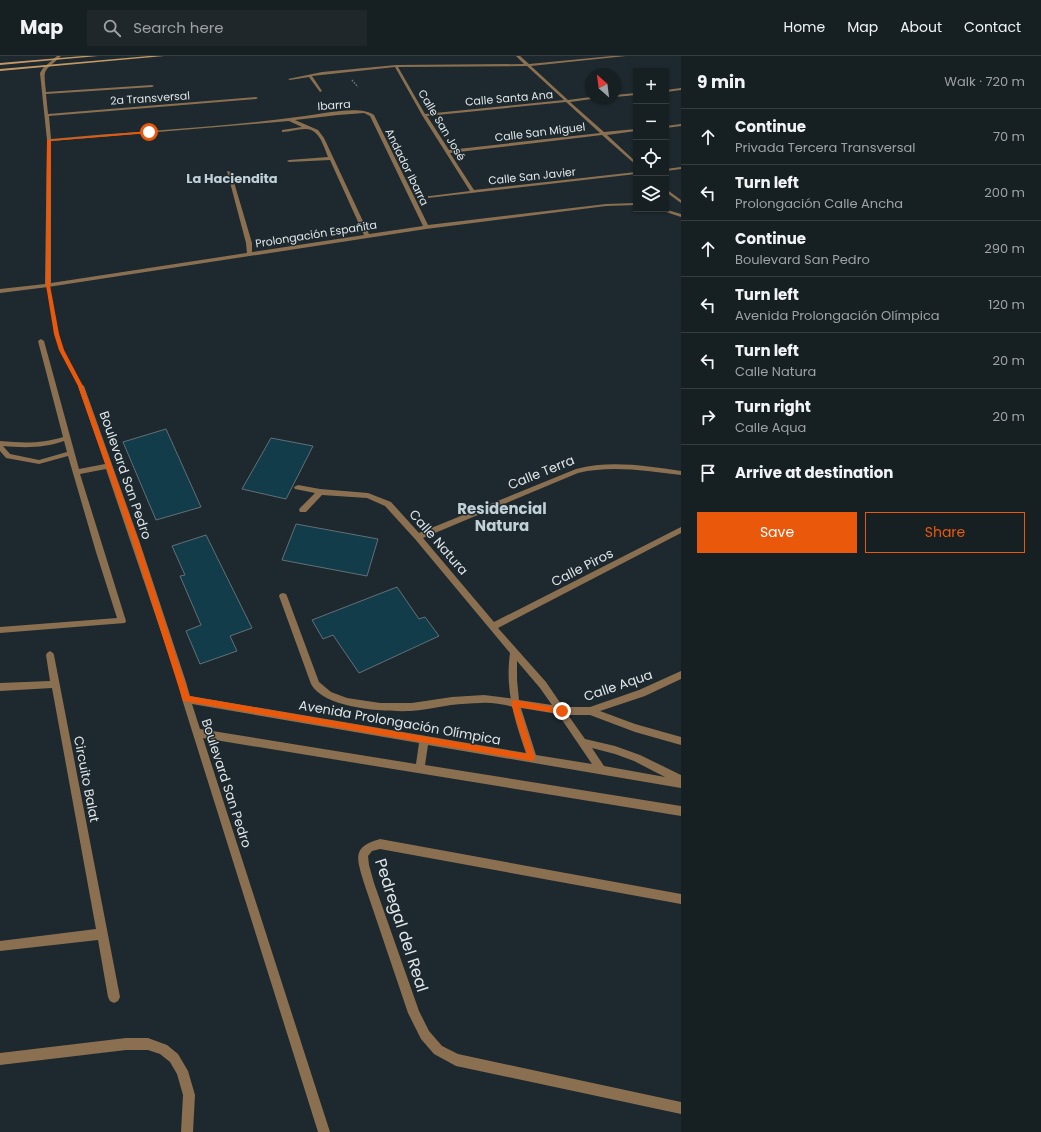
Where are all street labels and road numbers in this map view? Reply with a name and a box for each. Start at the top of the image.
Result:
street label: Calle San José [414,86,470,164]
street label: Calle Santa Ana [464,86,554,110]
street label: 2a Transversal [110,87,190,109]
street label: Ibarra [317,96,351,114]
street label: Calle San Miguel [494,119,586,145]
street label: Andador Ibarra [381,126,433,208]
street label: Calle San Javier [487,163,577,189]
street label: Prolongación Españita [254,216,378,252]
street label: Boulevard San Pedro [95,408,156,542]
street label: Calle Terra [505,450,577,494]
street label: Calle Natura [405,505,472,579]
street label: Calle Piros [548,544,617,591]
street label: Calle Aqua [581,665,655,706]
street label: Avenida Prolongación Olímpica [297,695,502,750]
street label: Boulevard San Pedro [197,716,256,850]
street label: Circuito Balat [69,734,104,824]
street label: Pedregal del Real [369,855,434,995]

